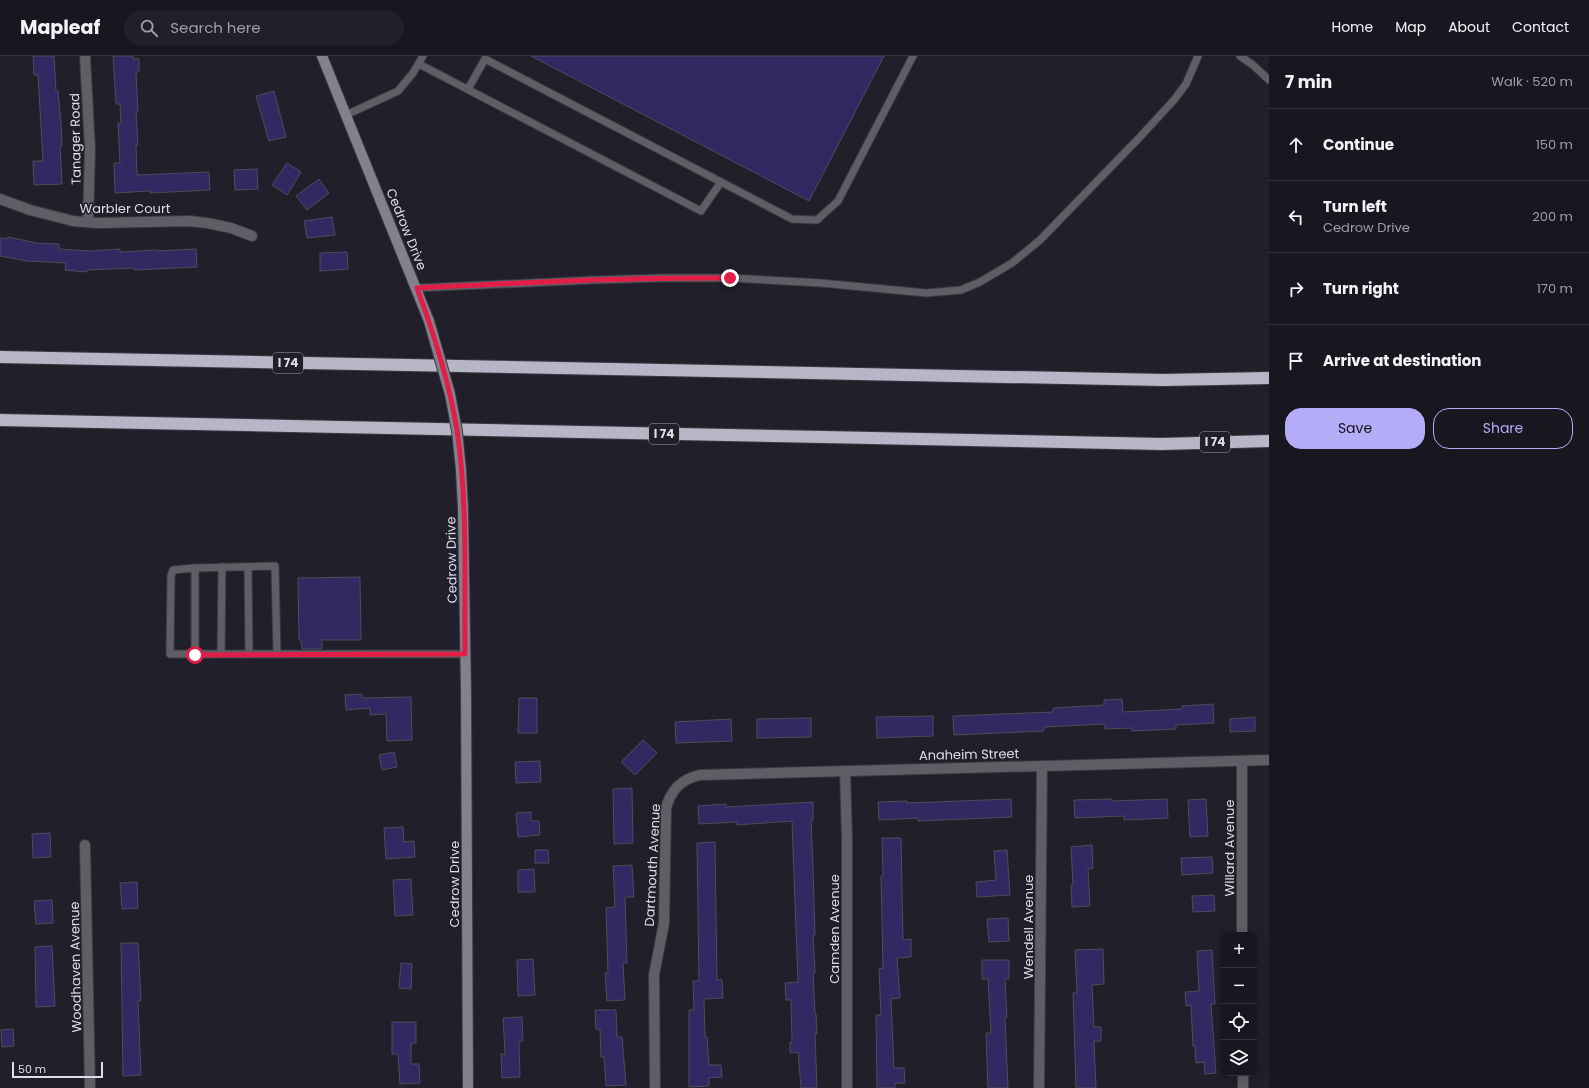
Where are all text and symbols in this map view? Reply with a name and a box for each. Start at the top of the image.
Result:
search box [124,10,404,46]
text: Mapleaf [20,14,100,41]
icon: search [138,17,160,39]
text: Search here [170,17,261,38]
text: Home [1331,17,1373,37]
text: Map [1395,17,1426,37]
text: About [1448,17,1490,37]
text: Contact [1512,17,1569,37]
text: 7 min [1285,70,1332,94]
text: Walk · 520 m [1491,72,1573,91]
street label: Tanager Road [65,93,86,185]
icon: ahead [1285,134,1307,156]
text: Continue [1323,134,1394,155]
text: 150 m [1536,135,1573,154]
street label: Cedrow Drive [381,185,432,273]
text: Turn left [1323,196,1387,217]
street label: Warbler Court [80,199,171,218]
icon: left [1285,206,1307,228]
text: 200 m [1532,207,1573,226]
text: Cedrow Drive [1323,218,1410,237]
route end [721,269,739,287]
icon: right [1285,278,1307,300]
text: Turn right [1323,278,1399,299]
text: 170 m [1537,279,1573,298]
icon: arrive [1285,350,1307,372]
text: Arrive at destination [1323,350,1481,371]
road number: I 74 [273,353,303,373]
button: Save [1285,408,1425,449]
button: Share [1433,408,1573,449]
road number: I 74 [649,424,679,444]
road number: I 74 [1200,432,1230,452]
street label: Cedrow Drive [441,516,462,604]
route start [186,646,204,664]
street label: Anaheim Street [919,744,1020,765]
street label: Willard Avenue [1220,800,1239,897]
street label: Dartmouth Avenue [640,803,665,927]
street label: Cedrow Drive [445,841,464,927]
street label: Camden Avenue [825,874,844,984]
street label: Wendell Avenue [1019,875,1038,979]
street label: Woodhaven Avenue [65,901,86,1033]
map controls [1221,932,1257,1076]
button: + [1221,932,1257,968]
button: − [1221,968,1257,1004]
button: locate [1221,1004,1257,1040]
button: layers [1221,1040,1257,1076]
scale bar [12,1060,103,1079]
text: 50 m [18,1061,46,1077]

